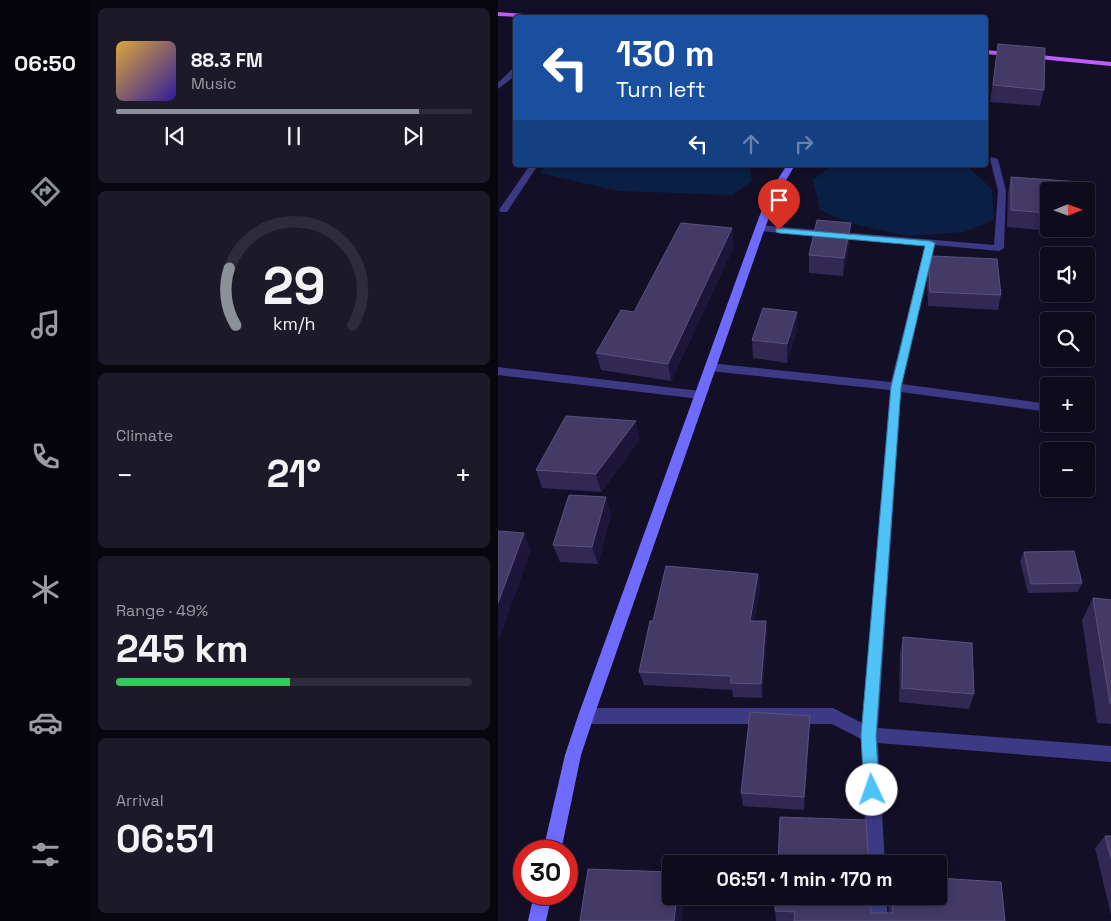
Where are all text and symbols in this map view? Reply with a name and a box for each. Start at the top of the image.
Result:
text: 130 m [616,32,715,76]
icon: left [533,35,598,100]
text: 88.3 FM [191,48,263,73]
text: 06:50 [14,49,76,77]
text: Music [191,73,237,94]
text: Turn left [616,75,706,103]
icon: previous [161,122,189,150]
icon: pause [280,122,308,150]
icon: next [399,122,427,150]
icon: left [684,130,712,158]
icon: ahead [737,130,765,158]
icon: right [790,130,818,158]
icon: directions [28,174,63,209]
pin [758,179,800,230]
north arrow [1040,182,1096,238]
map controls [1040,182,1095,497]
icon: arrive [765,186,793,214]
button: sound [1040,247,1095,302]
text: 29 [263,253,325,319]
icon: music [28,307,63,342]
text: km/h [273,312,315,335]
button: search [1040,312,1095,367]
button: + [1040,377,1095,432]
text: Climate [116,425,173,446]
icon: phone [28,439,63,474]
button: − [1040,442,1095,497]
text: 21° [267,450,321,498]
text: − [116,457,133,493]
text: + [455,457,472,493]
icon: climate [28,572,63,607]
text: Range · 49% [116,600,208,621]
text: 245 km [116,625,248,673]
icon: car [28,705,63,740]
position arrow [845,763,897,815]
text: Arrival [116,790,164,811]
text: 06:51 [116,815,215,863]
icon: filters [28,837,63,872]
speed limit sign: 30 [513,840,578,905]
text: 06:51 · 1 min · 170 m [717,867,892,892]

